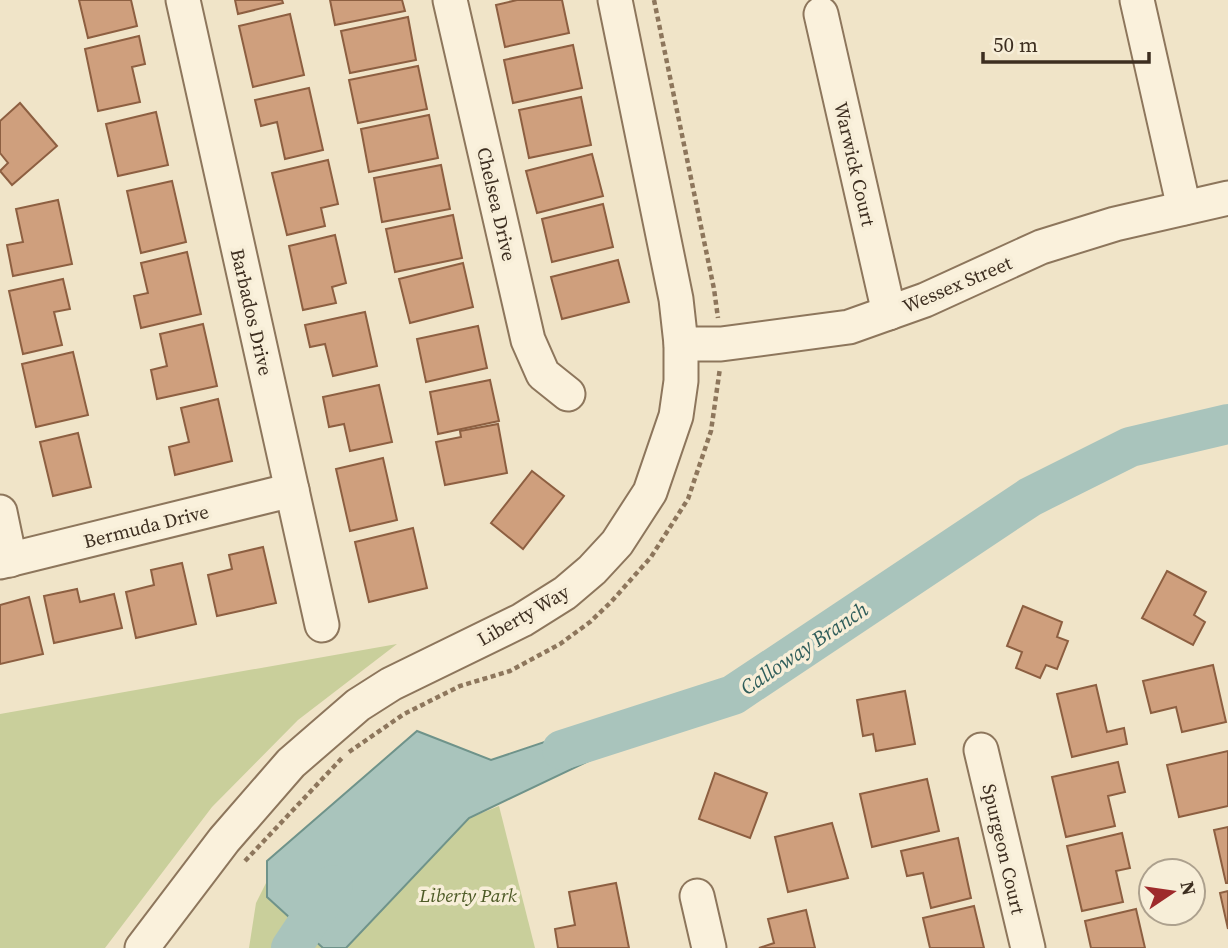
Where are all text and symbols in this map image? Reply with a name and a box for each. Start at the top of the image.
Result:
scale bar [983,21,1149,65]
text: 50 m [993,30,1038,59]
street label: Warwick Court [828,99,882,229]
street label: Chelsea Drive [471,144,523,264]
street label: Barbados Drive [225,246,279,378]
street label: Wessex Street [898,249,1016,319]
street label: Bermuda Drive [81,498,211,554]
street label: Liberty Way [472,578,574,652]
water label: Calloway Branch [734,594,874,701]
street label: Spurgeon Court [976,781,1032,917]
north arrow [1137,857,1207,927]
text: N [1174,879,1203,898]
park label: Liberty Park [418,882,517,908]

